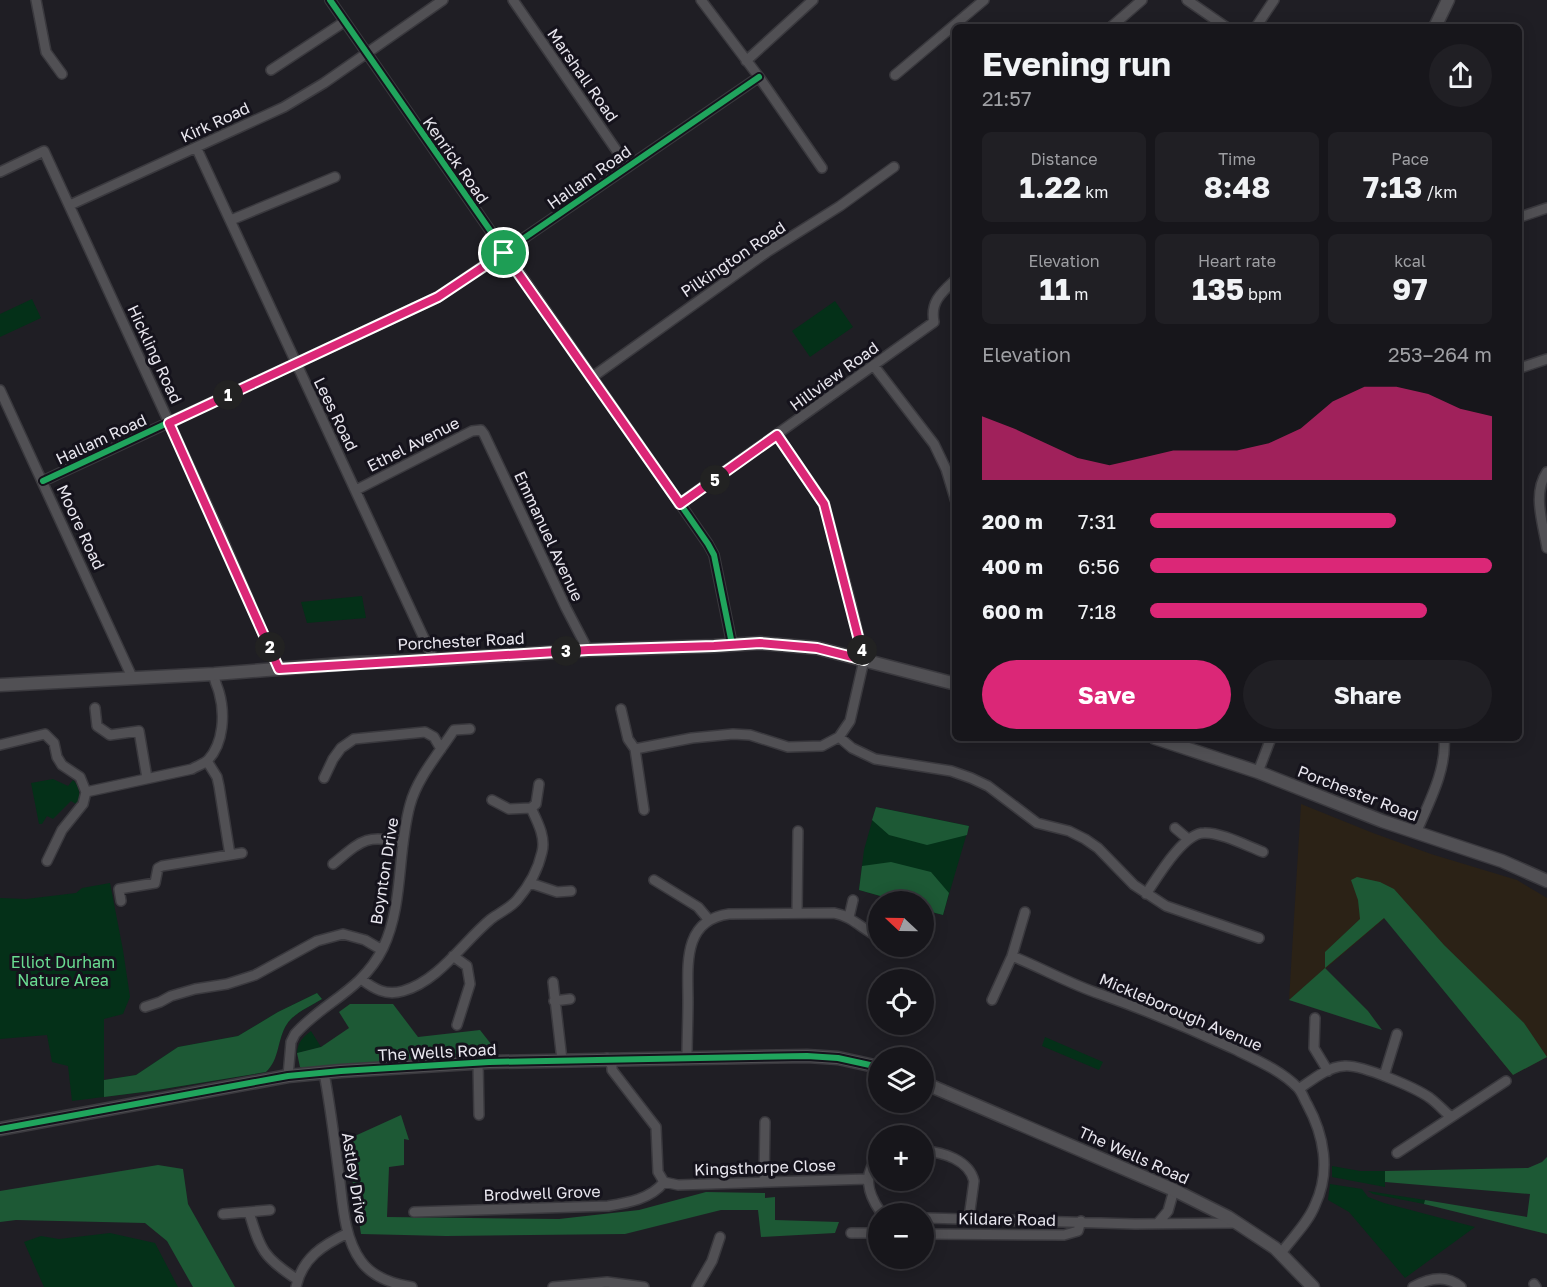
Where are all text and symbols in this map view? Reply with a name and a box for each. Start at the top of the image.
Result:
street label: Marshall Road [543,24,623,126]
text: Evening run [982,44,1171,83]
button: share [1429,44,1492,107]
text: 21:57 [982,86,1032,110]
street label: Kirk Road [177,97,253,147]
street label: Kenrick Road [419,113,493,207]
street label: Hallam Road [543,141,635,213]
text: Distance [1030,149,1098,169]
text: Time [1218,149,1256,169]
text: Pace [1391,149,1429,169]
text: 1.22 [1020,169,1081,205]
text: 8:48 [1204,169,1270,205]
text: 7:13 [1363,169,1422,205]
text: km [1081,182,1108,202]
text: /km [1422,182,1457,202]
street label: Pilkington Road [677,217,789,301]
pin [478,227,529,278]
icon: arrive [487,236,520,269]
text: Elevation [1028,251,1100,271]
text: Heart rate [1198,251,1276,271]
text: kcal [1394,251,1426,271]
text: 11 [1039,271,1070,307]
text: 135 [1192,271,1244,307]
text: 97 [1392,271,1428,307]
text: m [1070,284,1089,304]
text: bpm [1244,284,1282,304]
street label: Hickling Road [123,302,187,406]
street label: Hillview Road [786,337,882,415]
text: Elevation [982,342,1071,366]
text: 253–264 m [1388,342,1492,366]
street label: Lees Road [310,374,362,454]
pin: 1 [213,380,243,410]
text: 1 [224,385,232,405]
street label: Hallam Road [52,409,150,469]
street label: Ethel Avenue [364,412,462,476]
pin: 5 [700,465,730,495]
street label: Emmanuel Avenue [510,468,588,604]
text: 5 [710,470,720,490]
street label: Moore Road [53,481,109,573]
text: 200 m [982,509,1043,533]
text: 7:31 [1078,509,1116,533]
text: 400 m [982,554,1043,578]
text: 6:56 [1078,554,1120,578]
text: 600 m [982,599,1043,623]
text: 7:18 [1078,599,1117,623]
street label: Porchester Road [397,628,525,654]
pin: 2 [255,632,285,662]
pin: 4 [847,635,877,665]
pin: 3 [551,636,581,666]
text: 2 [265,637,275,657]
text: 4 [857,640,867,660]
text: 3 [561,641,571,661]
button: Save [982,660,1231,729]
button: Share [1243,660,1492,729]
street label: Porchester Road [1295,761,1421,825]
street label: Boynton Drive [366,816,402,926]
north arrow [868,891,934,957]
map controls [868,891,934,1269]
park label: Elliot Durham Nature Area [11,952,115,990]
button: locate [868,969,934,1035]
street label: Mickleborough Avenue [1097,969,1265,1055]
street label: The Wells Road [377,1039,497,1065]
button: layers [868,1047,934,1113]
street label: The Wells Road [1076,1122,1192,1188]
button: + [868,1125,934,1191]
street label: Astley Drive [338,1131,372,1225]
street label: Kingsthorpe Close [694,1155,836,1179]
street label: Brodwell Grove [483,1181,601,1205]
button: − [868,1203,934,1269]
street label: Kildare Road [958,1208,1056,1230]

